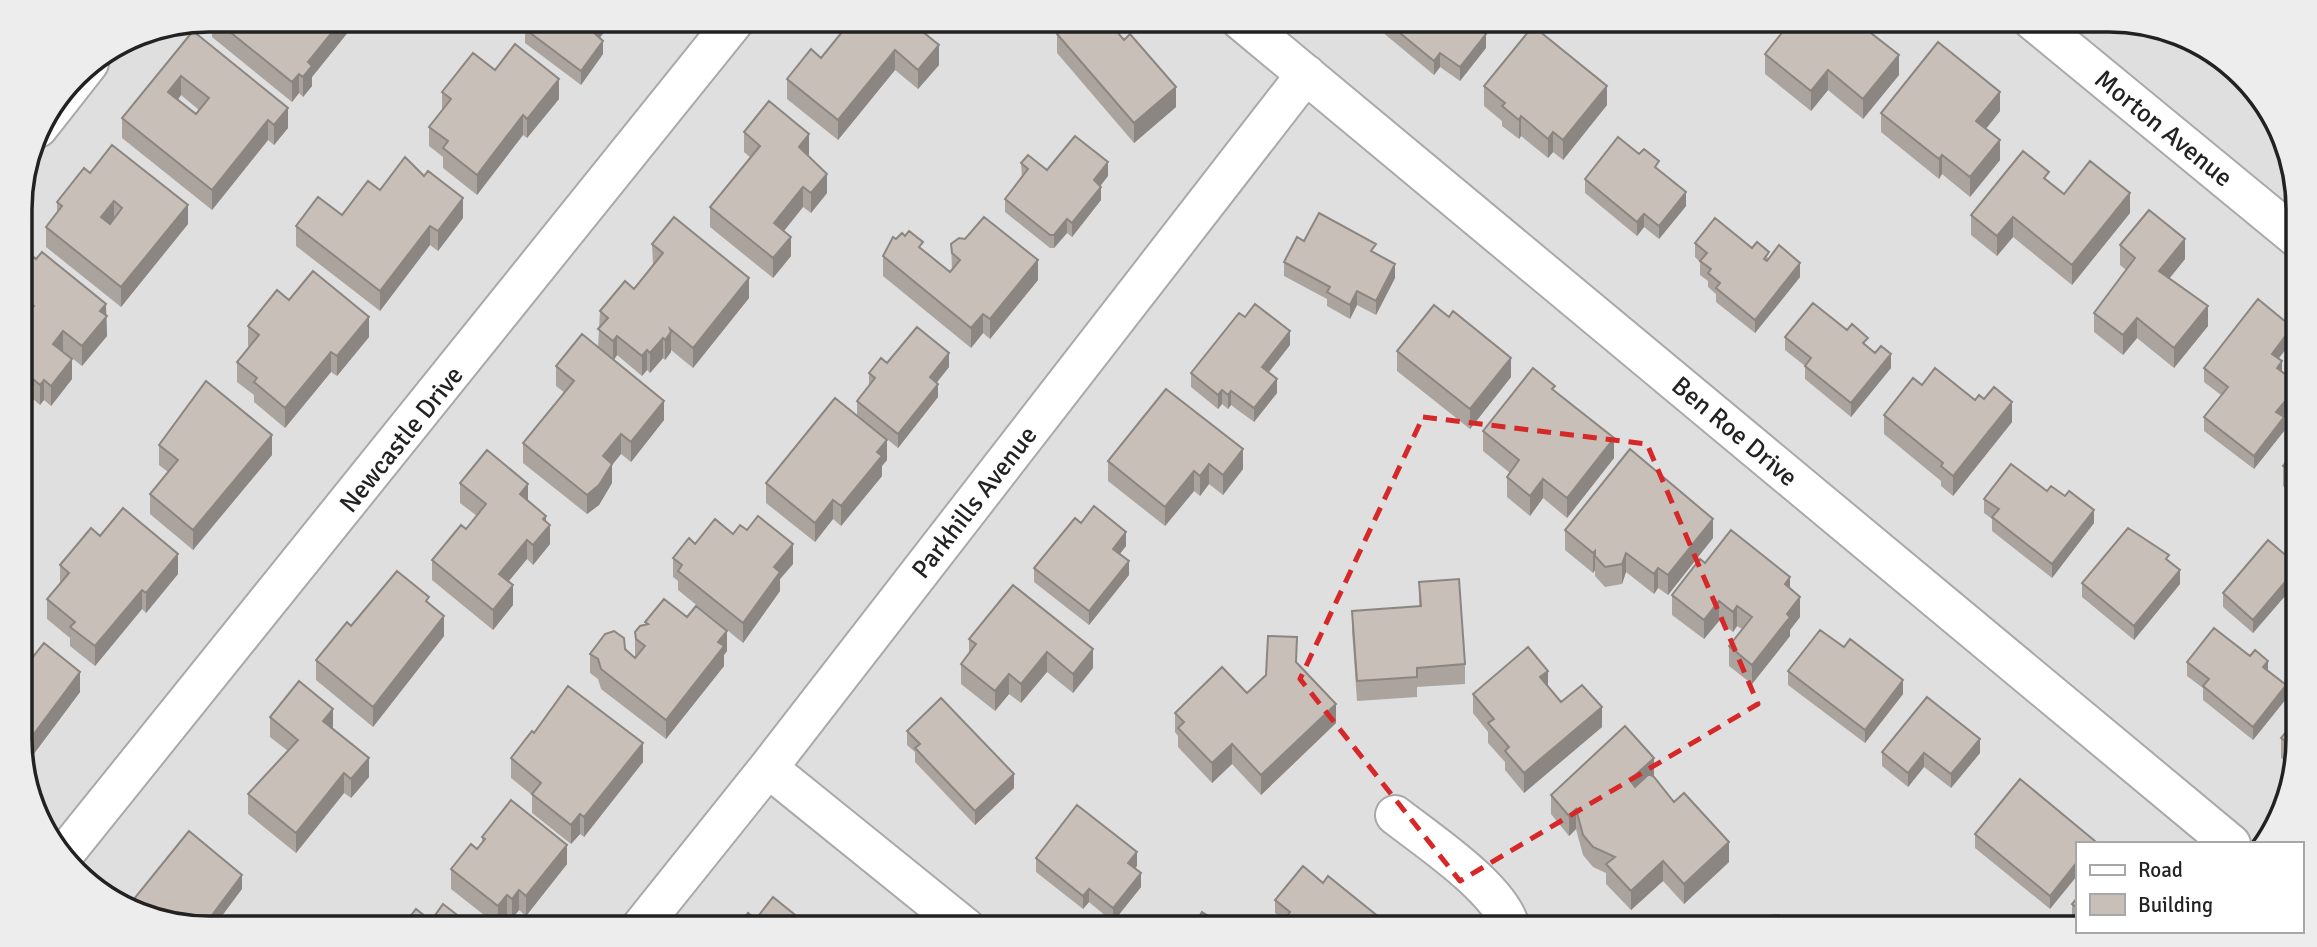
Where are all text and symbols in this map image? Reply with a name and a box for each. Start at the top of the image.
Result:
street label: Morton Avenue [2088,63,2239,194]
street label: Newcastle Drive [333,360,471,519]
street label: Ben Roe Drive [1665,370,1804,494]
street label: Parkhills Avenue [905,420,1044,585]
legend [2076,842,2303,933]
text: Road [2138,857,2183,883]
text: Building [2138,892,2213,918]

